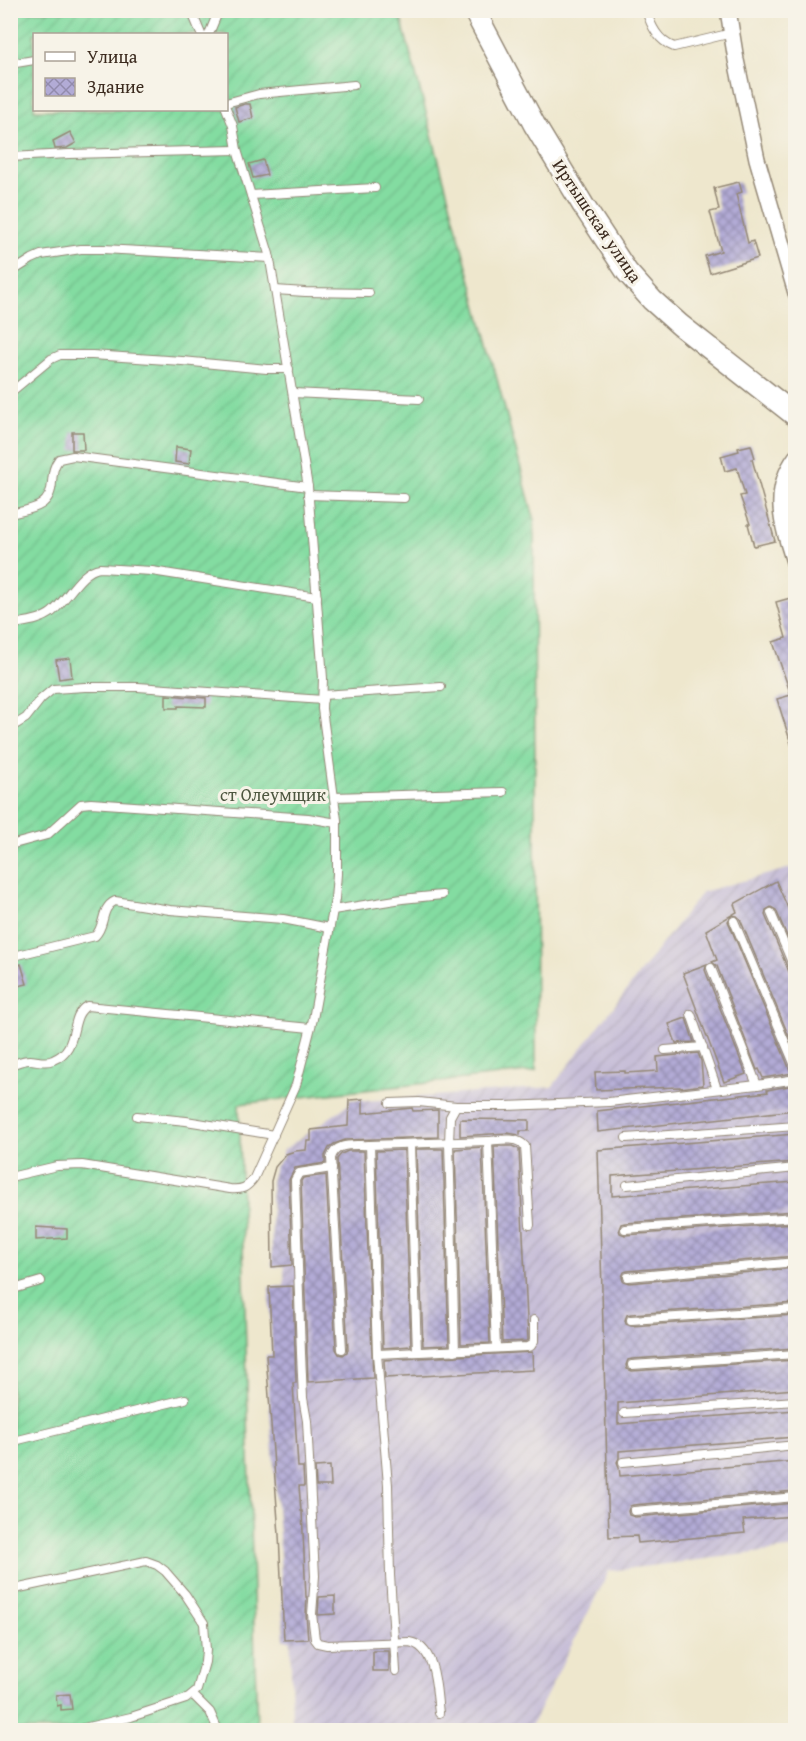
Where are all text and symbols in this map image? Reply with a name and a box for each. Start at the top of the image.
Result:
legend [33,33,228,111]
text: Улица [87,43,138,70]
text: Здание [87,73,144,100]
street label: Иртышская улица [546,153,649,288]
park label: ст Олеумщик [220,781,327,808]

